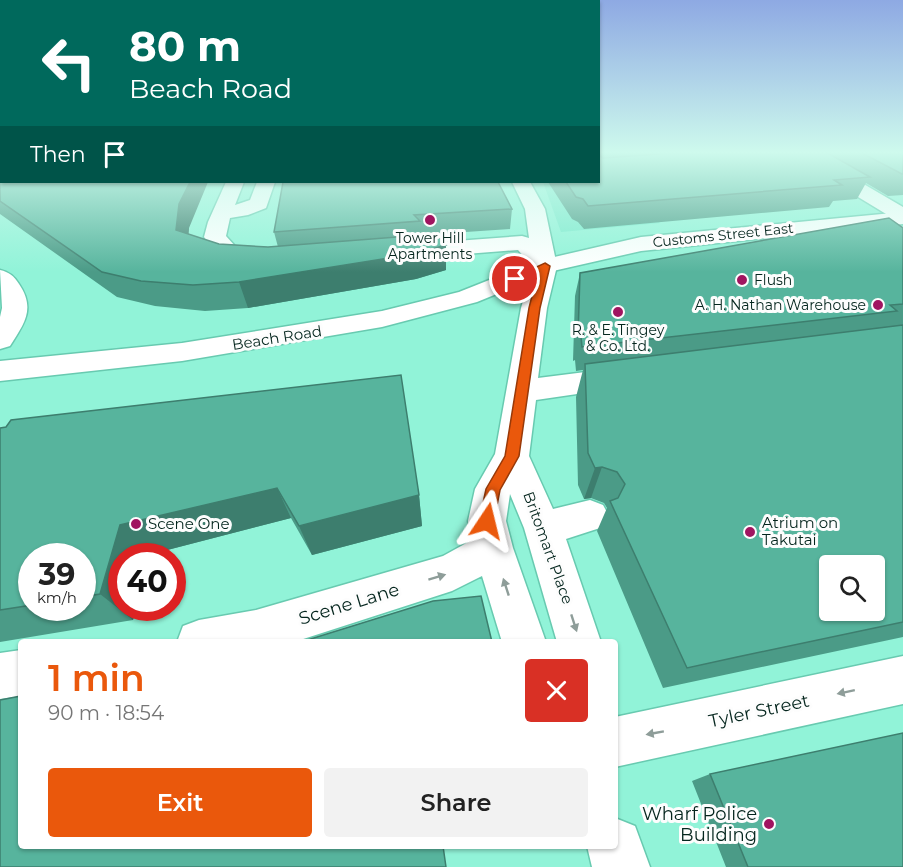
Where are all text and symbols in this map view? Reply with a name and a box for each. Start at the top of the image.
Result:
text: 80 m [129,20,241,72]
icon: left [30,24,108,102]
text: Beach Road [129,72,292,105]
icon: arrive [98,138,131,171]
text: Then [30,141,86,168]
marker: Tower Hill Apartments [423,213,437,227]
street label: Customs Street East [652,219,795,251]
place label: Tower Hill Apartments [388,229,472,263]
pin [489,253,540,304]
icon: arrive [498,262,531,295]
place label: Flush [754,271,792,289]
marker: Flush [735,273,749,287]
place label: A. H. Nathan Warehouse [695,296,866,314]
marker: A. H. Nathan Warehouse [871,298,885,312]
marker: R. & E. Tingey & Co. Ltd. [611,305,625,319]
street label: Beach Road [231,321,323,354]
place label: R. & E. Tingey & Co. Ltd. [572,321,665,355]
position arrow [455,489,519,553]
street label: Britomart Place [519,489,578,607]
place label: Atrium on Takutai [762,513,838,549]
place label: Scene One [148,514,230,533]
marker: Scene One [129,517,143,531]
marker: Atrium on Takutai [743,525,757,539]
speed limit sign: 40 [108,543,186,621]
map controls [819,555,885,621]
button: search [819,555,885,621]
text: 39 [39,556,75,593]
one-way arrow [428,572,446,581]
street label: Scene Lane [296,578,402,630]
one-way arrow [500,578,510,596]
text: km/h [37,588,77,607]
one-way arrow [570,614,580,632]
text: 1 min [48,656,145,700]
button: close [525,659,588,722]
one-way arrow [836,688,855,697]
street label: Tyler Street [707,690,811,732]
text: 90 m · 18:54 [48,701,164,725]
one-way arrow [646,729,665,738]
button: Exit [48,768,312,837]
button: Share [324,768,588,837]
place label: Wharf Police Building [642,803,757,846]
marker: Wharf Police Building [762,817,776,831]

